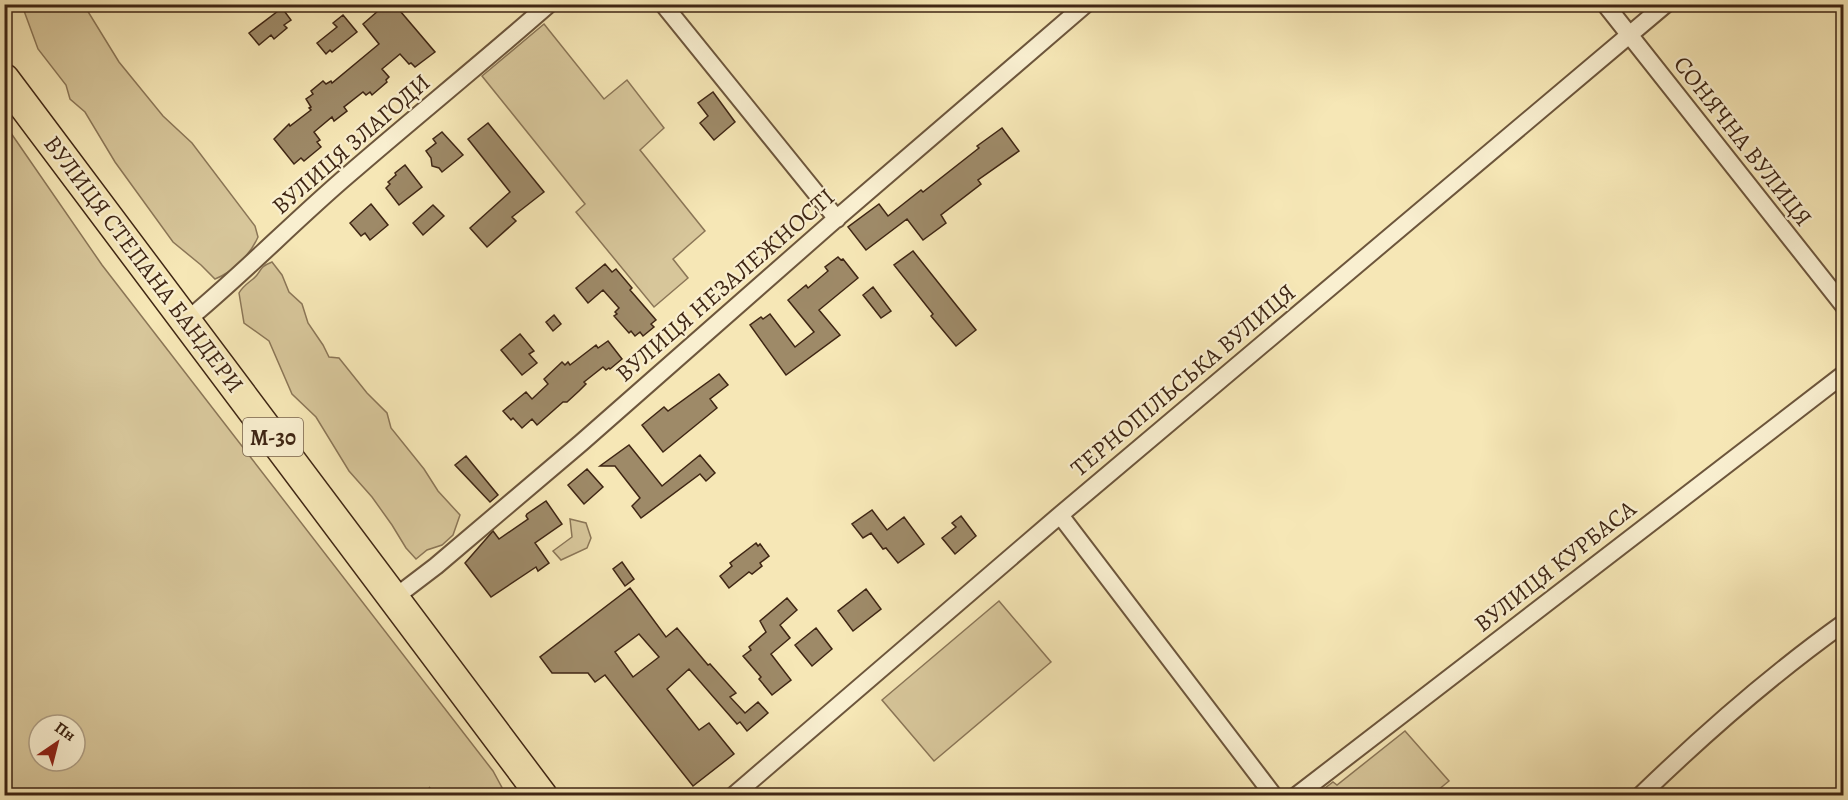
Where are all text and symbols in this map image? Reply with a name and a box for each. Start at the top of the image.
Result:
street label: СОНЯЧНА ВУЛИЦЯ [1666,49,1820,233]
street label: ВУЛИЦЯ ЗЛАГОДИ [265,66,437,222]
street label: ВУЛИЦЯ СТЕПАНА БАНДЕРИ [37,129,251,399]
street label: ВУЛИЦЯ НЕЗАЛЕЖНОСТІ [609,181,841,389]
street label: ТЕРНОПІЛЬСЬКА ВУЛИЦЯ [1064,276,1302,484]
road number: М-30 [243,418,303,456]
street label: ВУЛИЦЯ КУРБАСА [1468,492,1643,639]
north arrow [27,713,87,773]
text: Пн [50,717,80,747]

